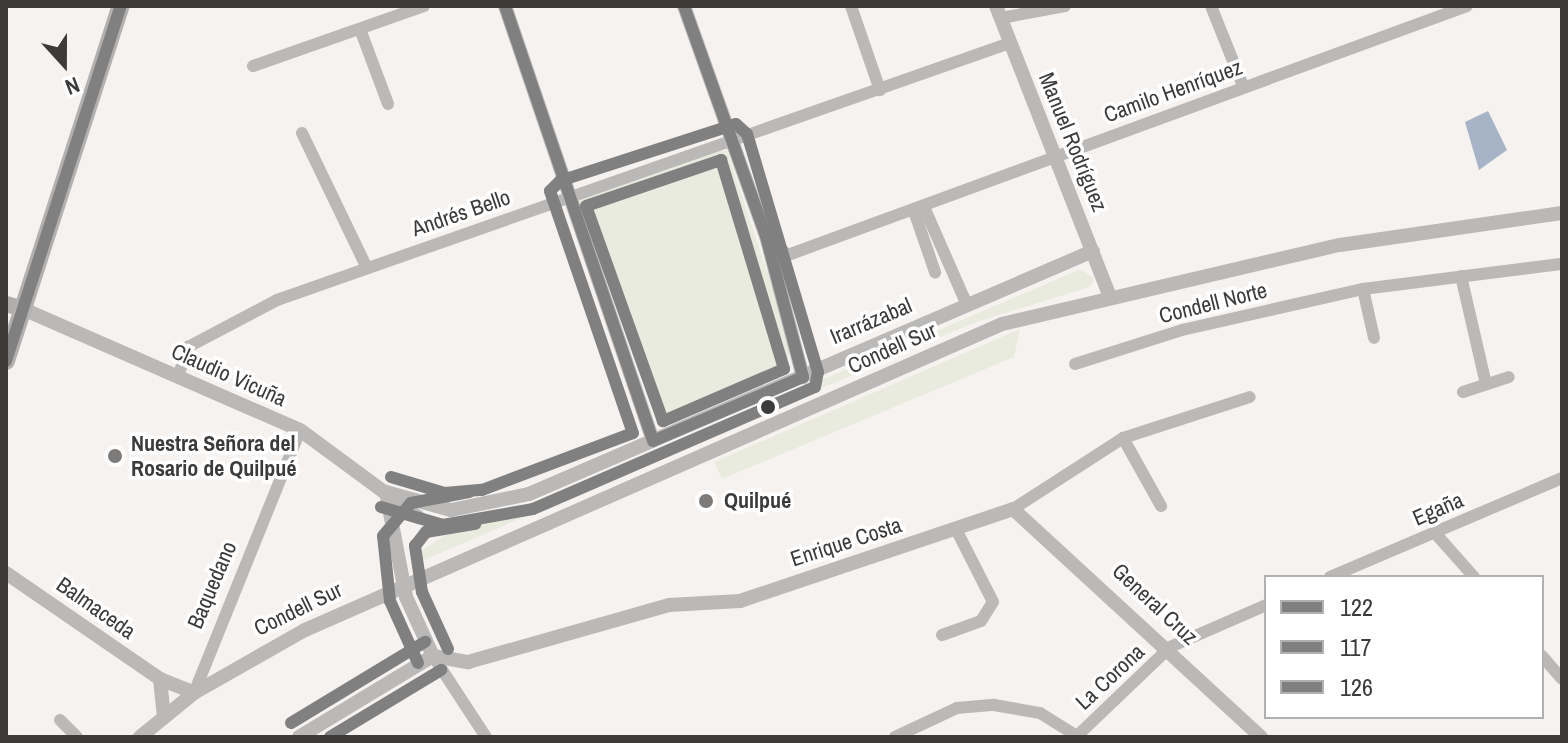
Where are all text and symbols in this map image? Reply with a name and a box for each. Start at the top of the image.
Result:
north arrow [24,24,104,104]
street label: Camilo Henríquez [1100,54,1246,128]
street label: Manuel Rodríguez [1033,69,1113,215]
text: N [61,70,84,103]
street label: Andrés Bello [408,184,514,242]
street label: Condell Norte [1156,277,1270,329]
street label: Irarrázabal [826,292,916,350]
street label: Condell Sur [844,317,940,379]
street label: Claudio Vicuña [167,338,291,412]
unlabelled marker [760,399,776,415]
place label: Nuestra Señora del Rosario de Quilpué [131,430,296,482]
marker: Nuestra Señora del Rosario de Quilpué [106,447,124,465]
street label: Egaña [1409,487,1467,531]
place label: Quilpué [724,488,791,514]
marker: Quilpué [695,490,717,512]
street label: Enrique Costa [787,512,905,572]
street label: Baquedano [182,537,242,633]
street label: General Cruz [1107,558,1203,650]
street label: Balmaceda [51,571,141,645]
legend [1264,575,1544,719]
street label: Condell Sur [250,576,346,642]
text: 122 [1340,591,1373,623]
text: 117 [1340,631,1371,663]
street label: La Corona [1070,639,1150,715]
text: 126 [1340,671,1373,703]

